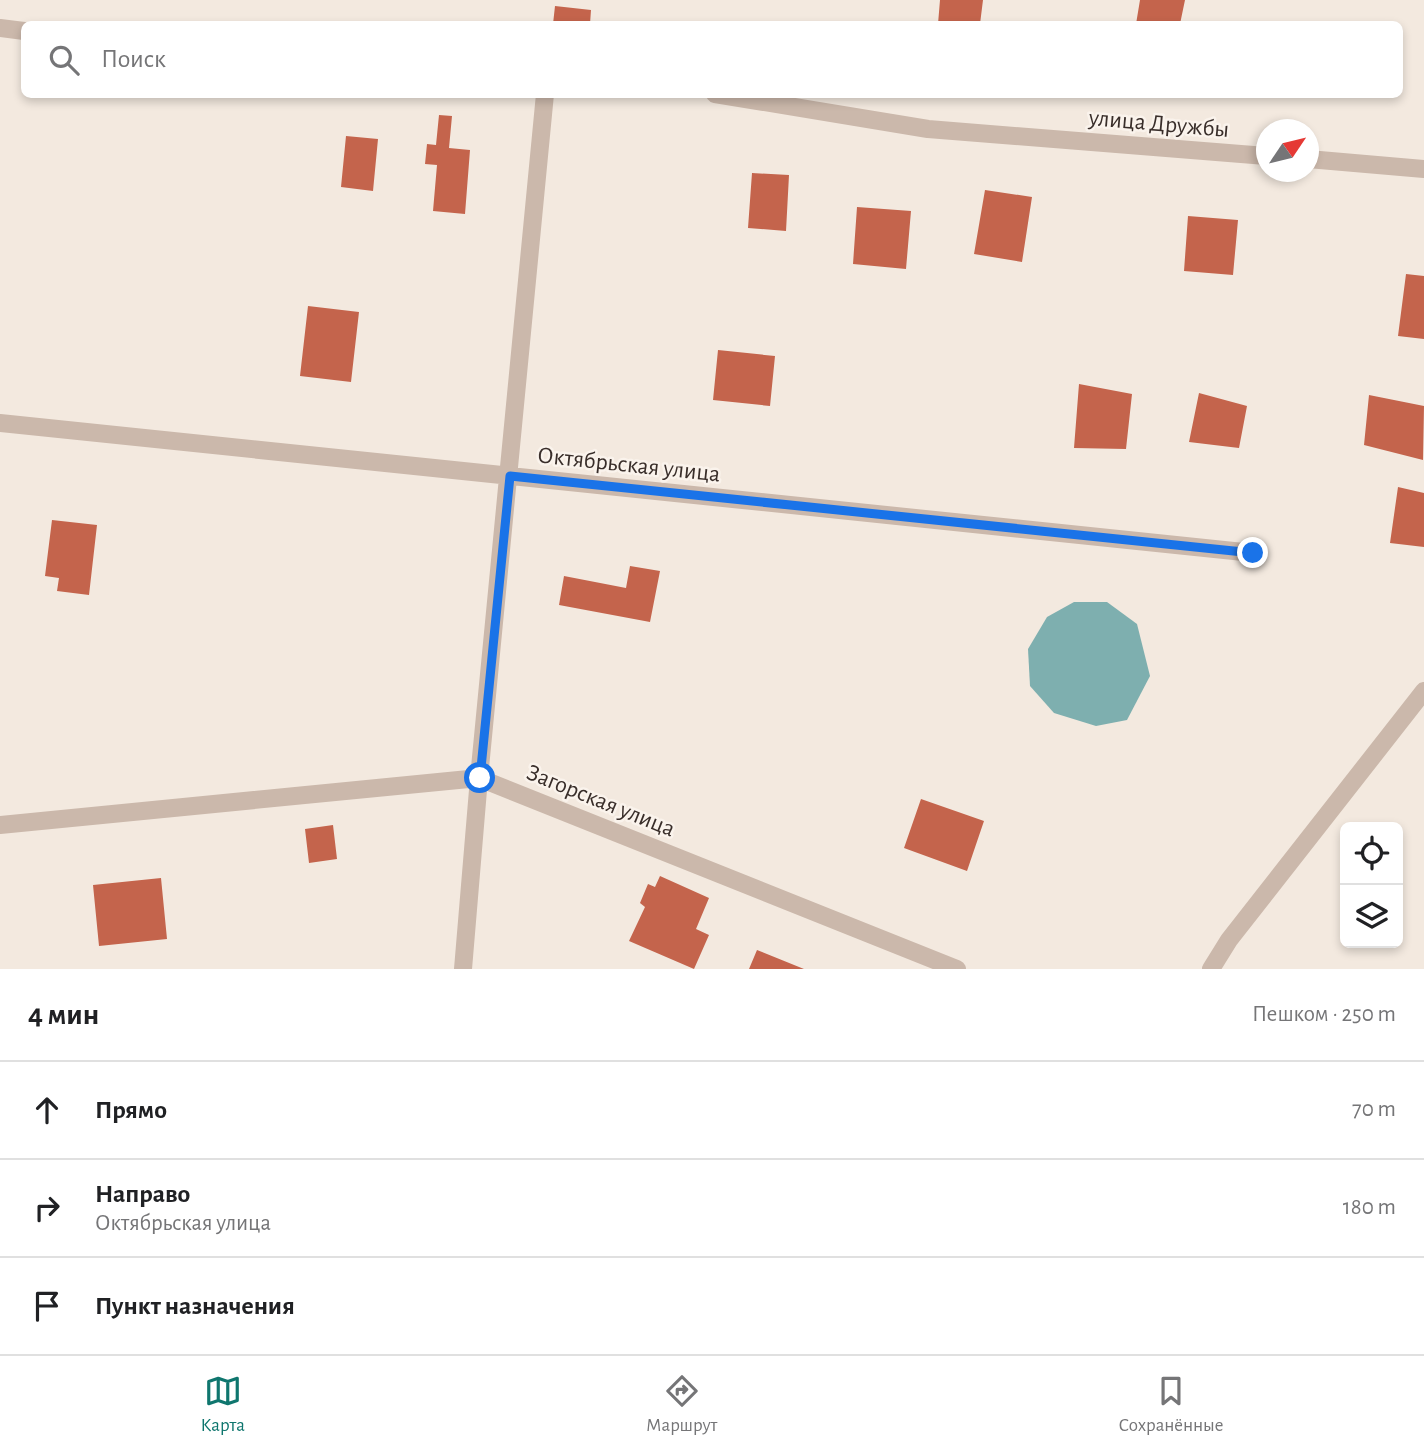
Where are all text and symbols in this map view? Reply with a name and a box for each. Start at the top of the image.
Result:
search box [21,21,1403,98]
icon: search [45,41,83,79]
text: Поиск [101,46,166,72]
street label: улица Дружбы [1087,106,1230,142]
north arrow [1256,119,1319,182]
street label: Октябрьская улица [536,443,721,487]
route end [1237,537,1268,568]
street label: Загорская улица [523,760,678,842]
route start [464,762,495,793]
map controls [1340,822,1403,948]
button: locate [1340,822,1403,885]
button: layers [1340,885,1403,948]
text: 4 мин [28,1000,99,1030]
text: Пешком · 250 m [1252,1003,1396,1026]
icon: ahead [28,1091,66,1129]
text: Прямо [95,1097,167,1123]
text: 70 m [1352,1098,1396,1121]
text: Направо [95,1181,190,1207]
icon: right [28,1189,66,1227]
text: 180 m [1343,1196,1396,1219]
text: Октябрьская улица [95,1212,271,1235]
icon: arrive [28,1287,66,1325]
text: Пункт назначения [95,1293,295,1319]
tab: Карта [201,1372,245,1437]
tab: Маршрут [646,1372,717,1437]
tab: Сохранённые [1118,1372,1223,1437]

